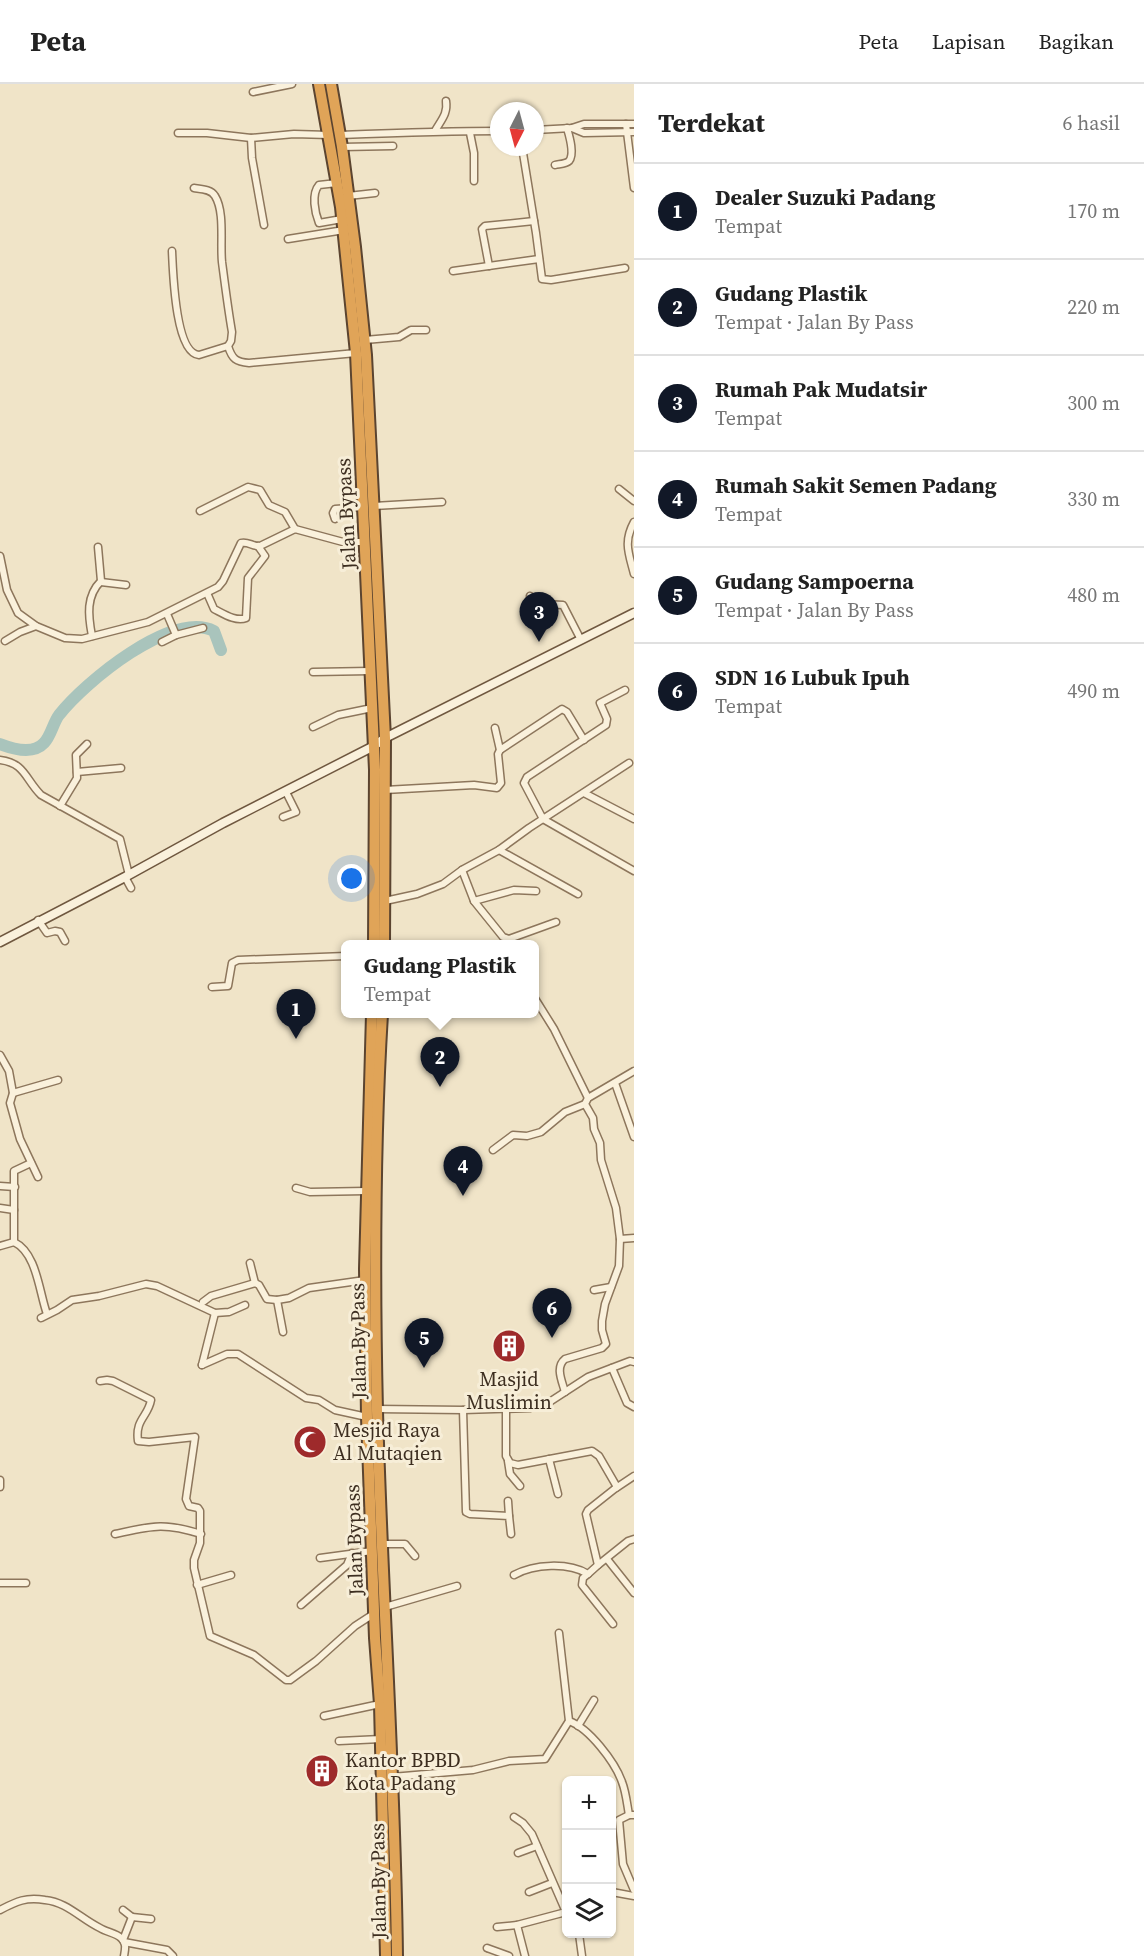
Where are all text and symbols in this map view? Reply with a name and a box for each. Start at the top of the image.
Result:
text: Peta [30,22,86,60]
text: Peta [858,27,899,56]
text: Lapisan [932,27,1005,56]
text: Bagikan [1038,27,1114,56]
north arrow [490,102,544,156]
text: Terdekat [658,105,765,141]
text: 6 hasil [1063,109,1120,137]
text: Dealer Suzuki Padang [715,182,935,212]
text: 1 [672,197,683,225]
text: 170 m [1067,197,1120,225]
text: Tempat [715,212,782,240]
text: Gudang Plastik [715,278,867,308]
text: 2 [672,293,683,321]
text: 220 m [1067,293,1120,321]
text: Tempat · Jalan By Pass [715,308,914,336]
text: Rumah Pak Mudatsir [715,374,927,404]
text: 3 [672,389,683,417]
text: 300 m [1067,389,1120,417]
text: Tempat [715,404,782,432]
street label: Jalan Bypass [329,458,363,571]
text: Rumah Sakit Semen Padang [715,470,997,500]
text: 4 [672,485,683,513]
text: 330 m [1067,485,1120,513]
text: Tempat [715,500,782,528]
text: Gudang Sampoerna [715,566,914,596]
text: 5 [672,581,683,609]
text: 480 m [1067,581,1120,609]
pin: 3 [520,592,558,642]
text: Tempat · Jalan By Pass [715,596,914,624]
text: SDN 16 Lubuk Ipuh [715,662,910,692]
text: 6 [672,677,683,705]
text: 490 m [1067,677,1120,705]
text: Tempat [715,692,782,720]
your location [337,864,366,893]
popup [341,940,539,1018]
text: Gudang Plastik [364,950,516,980]
text: Tempat [364,980,431,1008]
pin: 1 [276,990,316,1039]
pin: 2 [420,1038,460,1087]
pin: 4 [444,1146,482,1196]
street label: Jalan By Pass [343,1283,373,1400]
pin: 6 [532,1288,572,1338]
pin: 5 [404,1318,444,1368]
building icon: Masjid Muslimin [491,1328,527,1364]
place label: Masjid Muslimin [466,1365,552,1416]
place label: Mesjid Raya Al Mutaqien [333,1416,442,1467]
mosque icon: Mesjid Raya Al Mutaqien [292,1424,328,1460]
street label: Jalan Bypass [338,1484,370,1597]
place label: Kantor BPBD Kota Padang [345,1746,461,1797]
building icon: Kantor BPBD Kota Padang [304,1753,340,1789]
map controls [562,1776,616,1938]
button: + [562,1776,616,1830]
street label: Jalan By Pass [363,1823,393,1940]
button: − [562,1830,616,1884]
button: layers [562,1884,616,1938]

